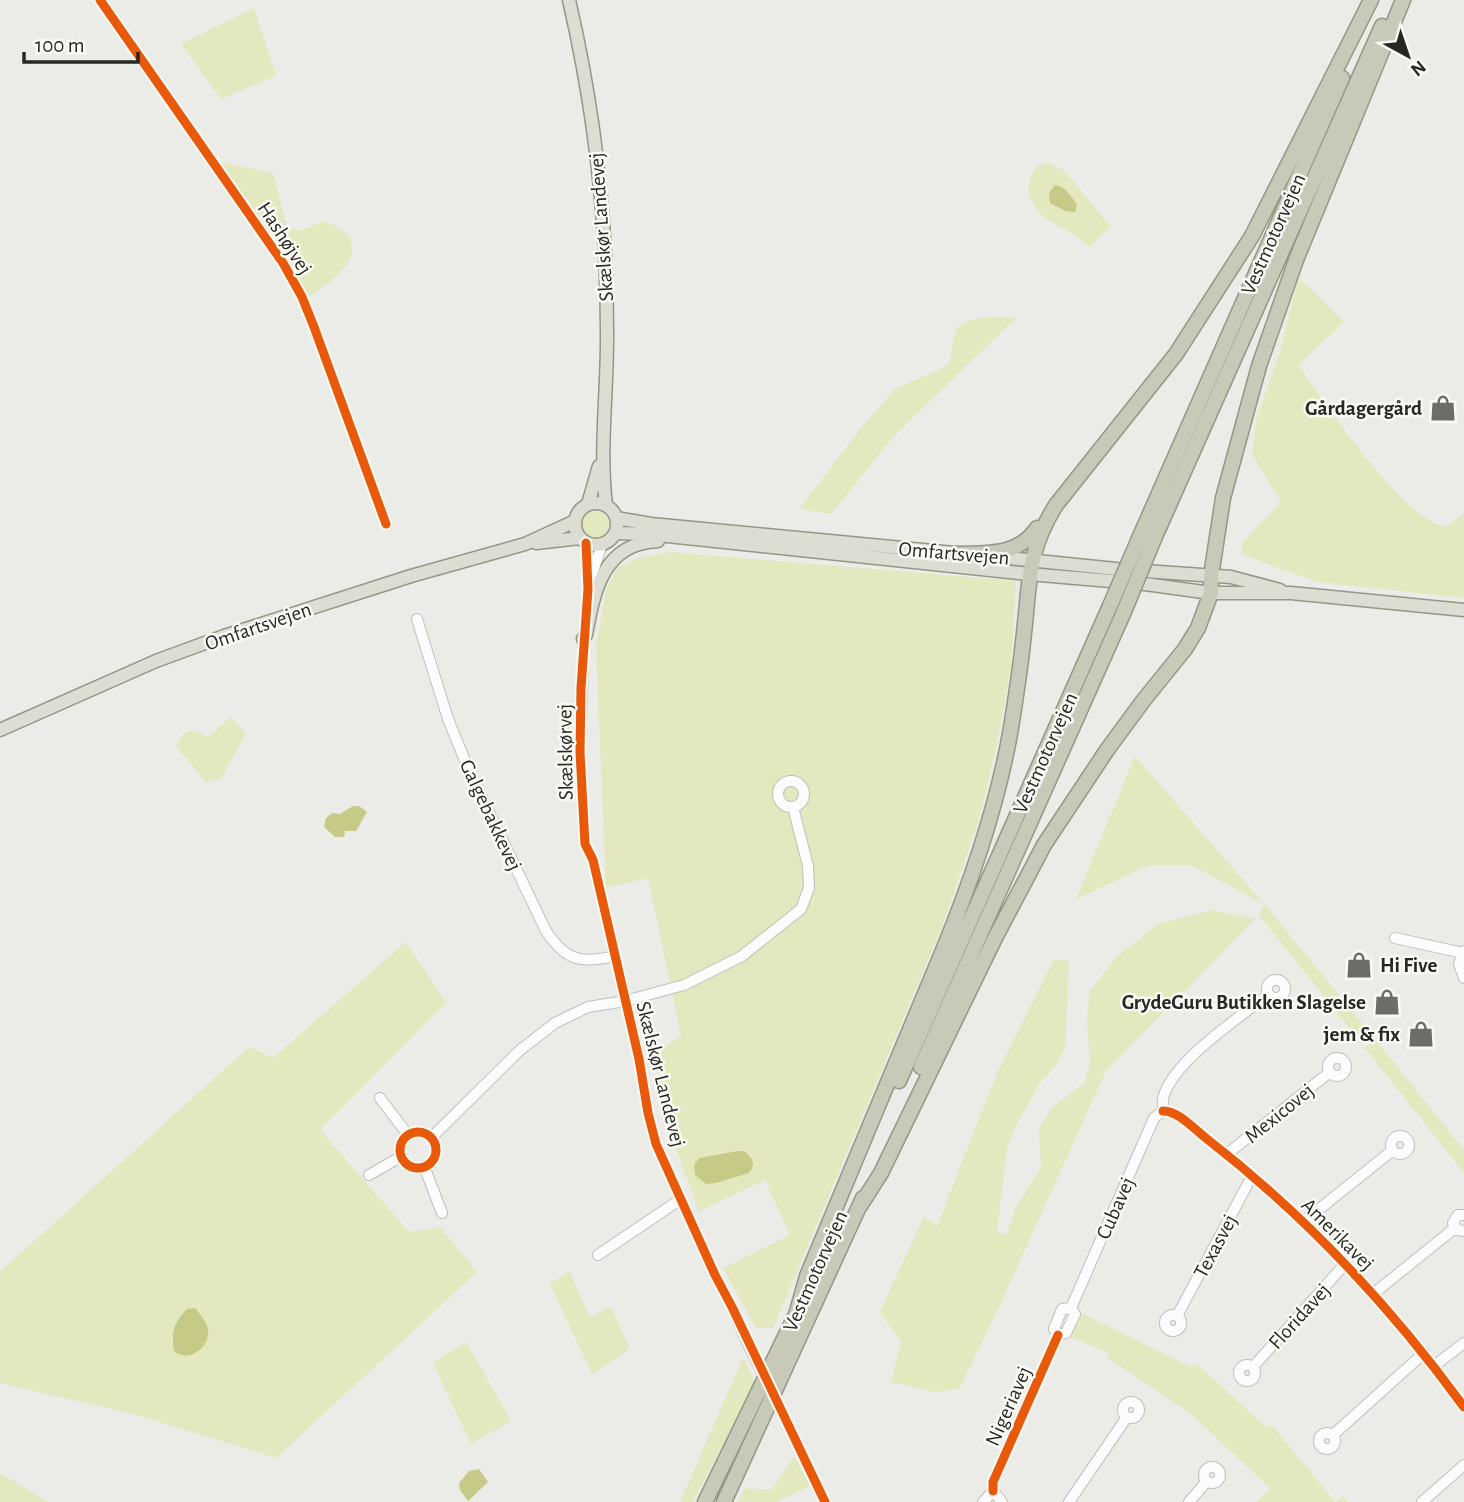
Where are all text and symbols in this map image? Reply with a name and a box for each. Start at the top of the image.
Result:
scale bar [24,21,138,65]
north arrow [1373,21,1443,91]
text: 100 m [35,35,85,56]
text: N [1407,56,1429,79]
street label: Skælskør Landevej [586,152,617,302]
street label: Vestmotorvejen [1237,171,1310,298]
street label: Hashøjvej [253,198,316,278]
shop icon: Gårdagergård [1428,393,1458,423]
place label: Gårdagergård [1305,398,1422,419]
street label: Omfartsvejen [898,538,1010,569]
street label: Omfartsvejen [202,598,314,655]
street label: Vestmotorvejen [1009,690,1082,817]
street label: Skælskørvej [554,704,577,800]
street label: Galgebakkevej [456,756,525,874]
shop icon: Hi Five [1344,950,1374,980]
place label: Hi Five [1380,955,1437,976]
shop icon: GrydeGuru Butikken Slagelse [1372,987,1402,1017]
place label: GrydeGuru Butikken Slagelse [1122,992,1366,1013]
street label: Skælskør Landevej [632,999,689,1149]
shop icon: jem & fix [1406,1019,1436,1049]
place label: jem & fix [1324,1024,1400,1045]
street label: Mexicovej [1241,1079,1318,1147]
street label: Cubavej [1093,1174,1138,1242]
street label: Amerikavej [1297,1194,1378,1275]
street label: Vestmotorvejen [779,1208,852,1335]
street label: Texasvej [1190,1211,1241,1281]
street label: Floridavej [1265,1279,1334,1353]
street label: Nigeriavej [982,1363,1035,1449]

